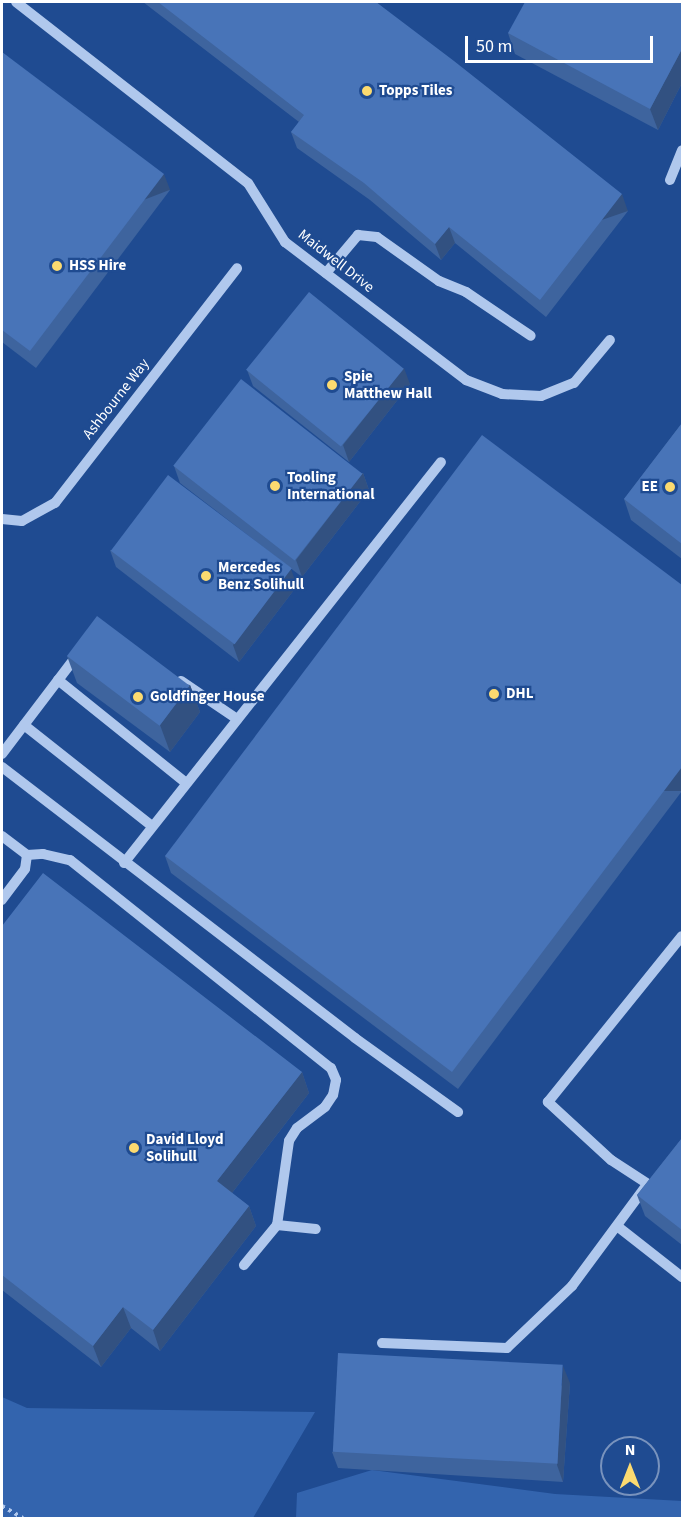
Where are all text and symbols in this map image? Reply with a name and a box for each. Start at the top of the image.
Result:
scale bar [468,24,656,62]
text: 50 m [476,34,512,59]
place label: Topps Tiles [379,82,452,100]
marker: Topps Tiles [360,84,374,98]
street label: Maidwell Drive [294,226,378,296]
place label: HSS Hire [69,257,126,275]
marker: HSS Hire [50,259,64,273]
street label: Ashbourne Way [79,355,153,443]
place label: Spie Matthew Hall [344,367,432,402]
marker: Spie Matthew Hall [325,378,339,392]
place label: Tooling International [287,468,375,503]
place label: EE [642,478,658,496]
marker: Tooling International [268,479,282,493]
marker: EE [663,480,677,494]
place label: Mercedes Benz Solihull [218,558,304,593]
marker: Mercedes Benz Solihull [199,569,213,583]
place label: DHL [506,685,533,703]
marker: DHL [487,687,501,701]
place label: Goldfinger House [150,688,264,706]
marker: Goldfinger House [131,690,145,704]
place label: David Lloyd Solihull [146,1130,224,1165]
marker: David Lloyd Solihull [127,1141,141,1155]
north arrow [600,1436,660,1496]
text: N [625,1439,635,1461]

